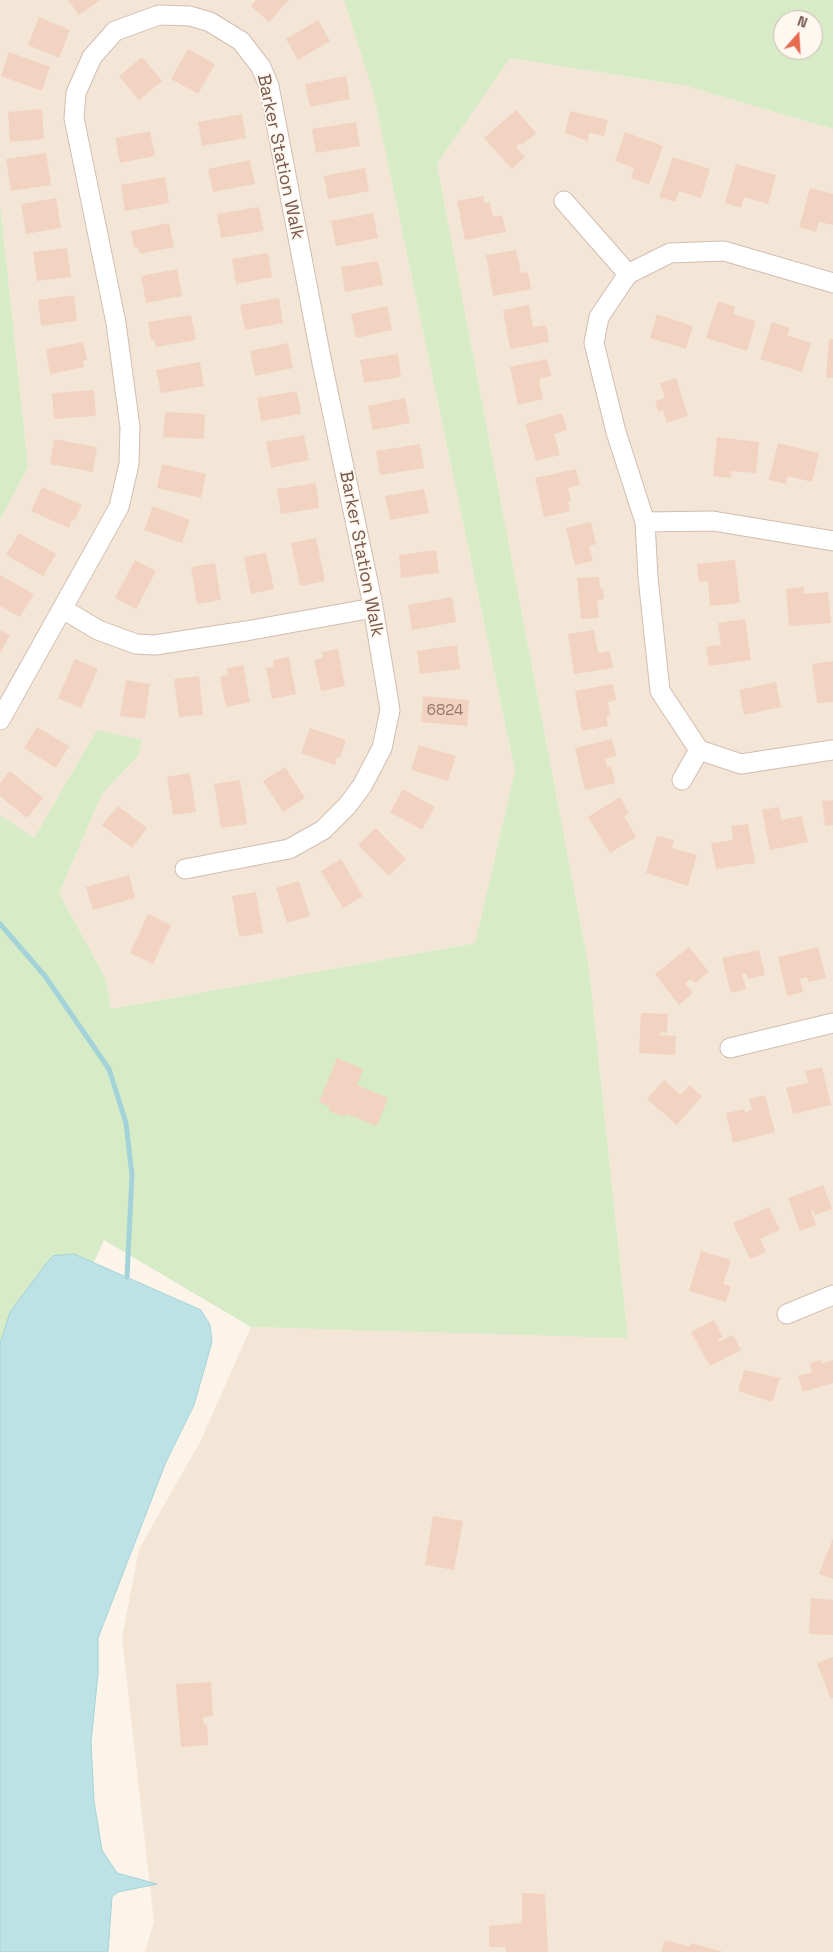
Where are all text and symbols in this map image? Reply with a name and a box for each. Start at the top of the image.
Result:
north arrow [773,10,823,60]
text: N [795,12,810,32]
street label: Barker Station Walk [252,72,308,242]
street label: Barker Station Walk [334,469,388,639]
house number: 6824 [427,702,463,720]

